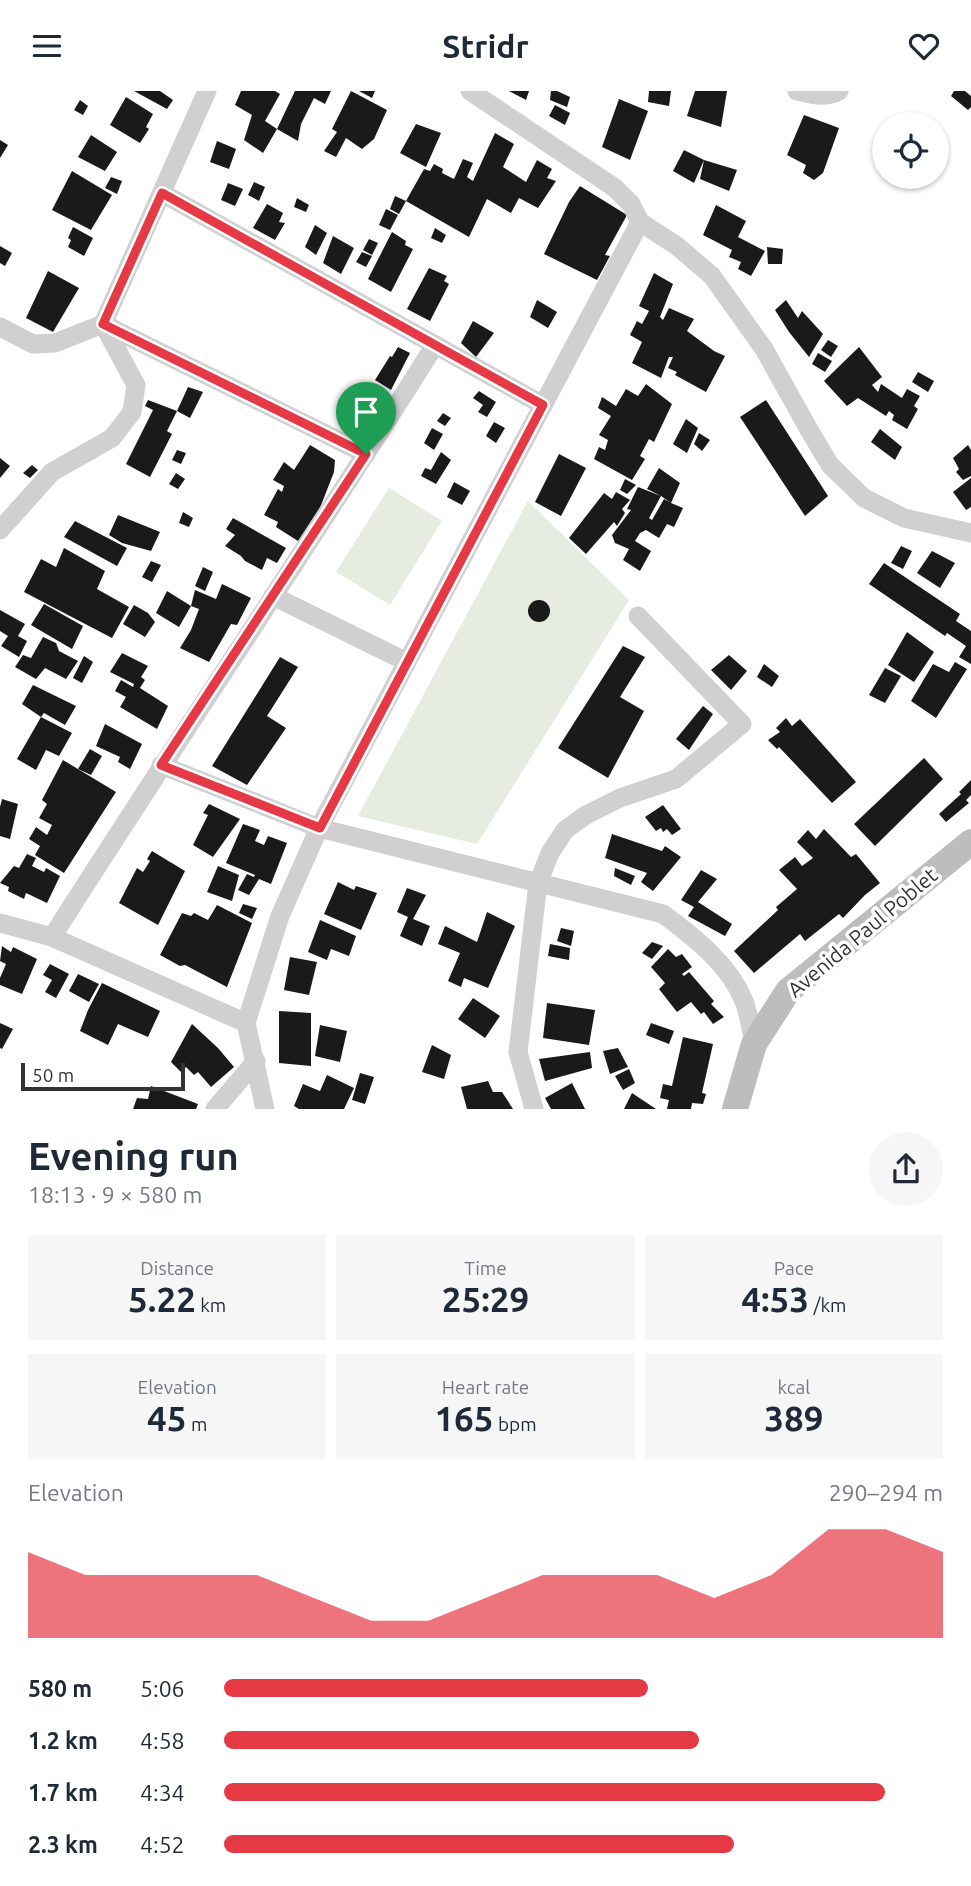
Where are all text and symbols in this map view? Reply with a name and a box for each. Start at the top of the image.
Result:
icon: menu [28,27,66,65]
icon: heart [905,27,943,65]
text: Stridr [442,28,529,64]
map controls [872,112,949,189]
button: locate [872,112,949,189]
pin [336,382,396,454]
icon: arrive [347,393,385,431]
street label: Avenida Paul Poblet [782,862,942,1002]
scale bar [21,1060,186,1092]
text: 50 m [32,1064,74,1086]
button: share [869,1132,943,1206]
text: Evening run [28,1135,239,1177]
text: 18:13 · 9 × 580 m [28,1182,202,1207]
text: Distance [140,1257,214,1279]
text: Time [464,1257,507,1279]
text: Pace [774,1257,814,1279]
text: 5.22 [128,1279,196,1319]
text: 25:29 [442,1279,529,1319]
text: 4:53 [741,1279,809,1319]
text: km [196,1294,226,1316]
text: /km [809,1294,846,1316]
text: Elevation [138,1376,217,1398]
text: Heart rate [442,1376,529,1398]
text: kcal [777,1376,810,1398]
text: 45 [147,1398,187,1438]
text: 165 [434,1398,494,1438]
text: 389 [764,1398,823,1438]
text: m [187,1413,207,1435]
text: bpm [494,1413,537,1435]
text: Elevation [28,1480,124,1505]
text: 290–294 m [829,1480,943,1505]
text: 580 m [28,1676,92,1701]
text: 5:06 [140,1676,185,1701]
text: 1.2 km [28,1728,98,1753]
text: 4:58 [140,1728,185,1753]
text: 1.7 km [28,1780,98,1805]
text: 4:34 [140,1780,185,1805]
text: 2.3 km [28,1832,98,1857]
text: 4:52 [140,1832,185,1857]

